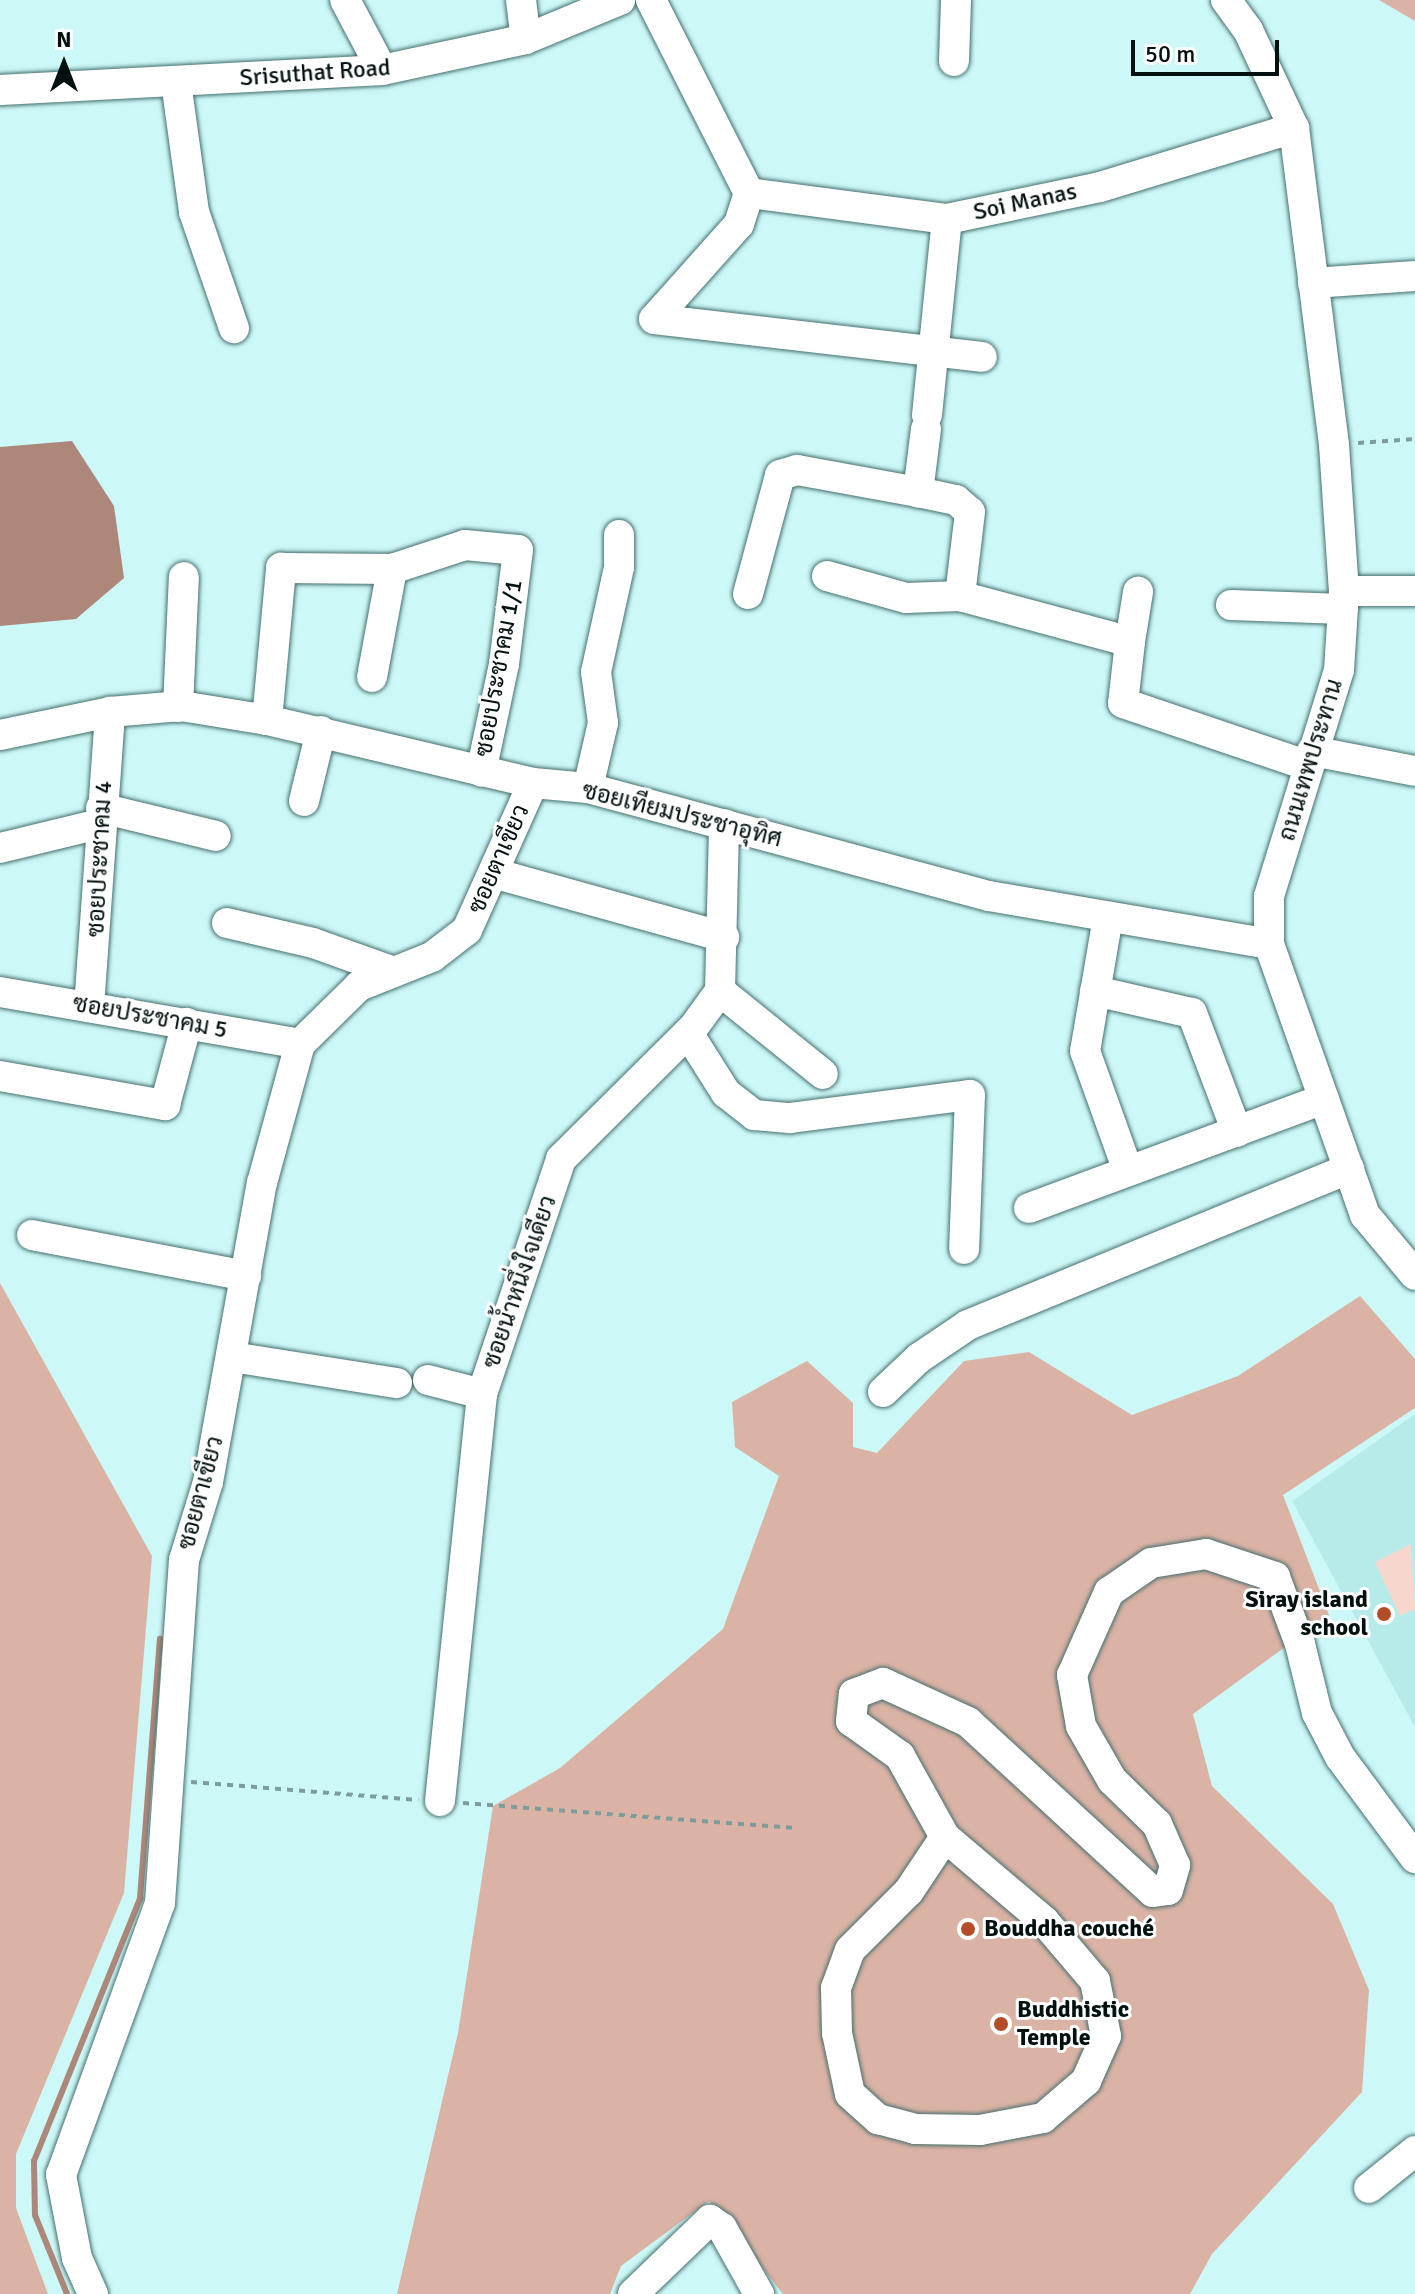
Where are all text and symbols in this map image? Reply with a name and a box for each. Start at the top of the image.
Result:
north arrow [24,24,104,104]
scale bar [1135,24,1283,74]
text: N [56,26,72,53]
text: 50 m [1145,39,1195,69]
street label: Srisuthat Road [239,53,391,93]
street label: Soi Manas [971,177,1079,227]
street label: ซอยประชาคม 1/1 [469,577,529,759]
street label: ถนนเทพประทาน [1273,676,1349,844]
street label: ซอยเทียมประชาอุทิศ [579,776,785,854]
street label: ซอยประชาคม 4 [82,780,118,938]
street label: ซอยตาเขียว [462,800,536,918]
street label: ซอยประชาคม 5 [70,989,230,1045]
street label: ซอยน้ำหนึ่งใจเดียว [477,1192,563,1372]
street label: ซอยตาเขียว [172,1433,230,1553]
place label: Siray island school [1245,1586,1368,1642]
marker: Siray island school [1375,1605,1393,1623]
place label: Bouddha couché [984,1915,1154,1943]
marker: Bouddha couché [959,1920,977,1938]
place label: Buddhistic Temple [1017,1996,1129,2052]
marker: Buddhistic Temple [992,2015,1010,2033]

